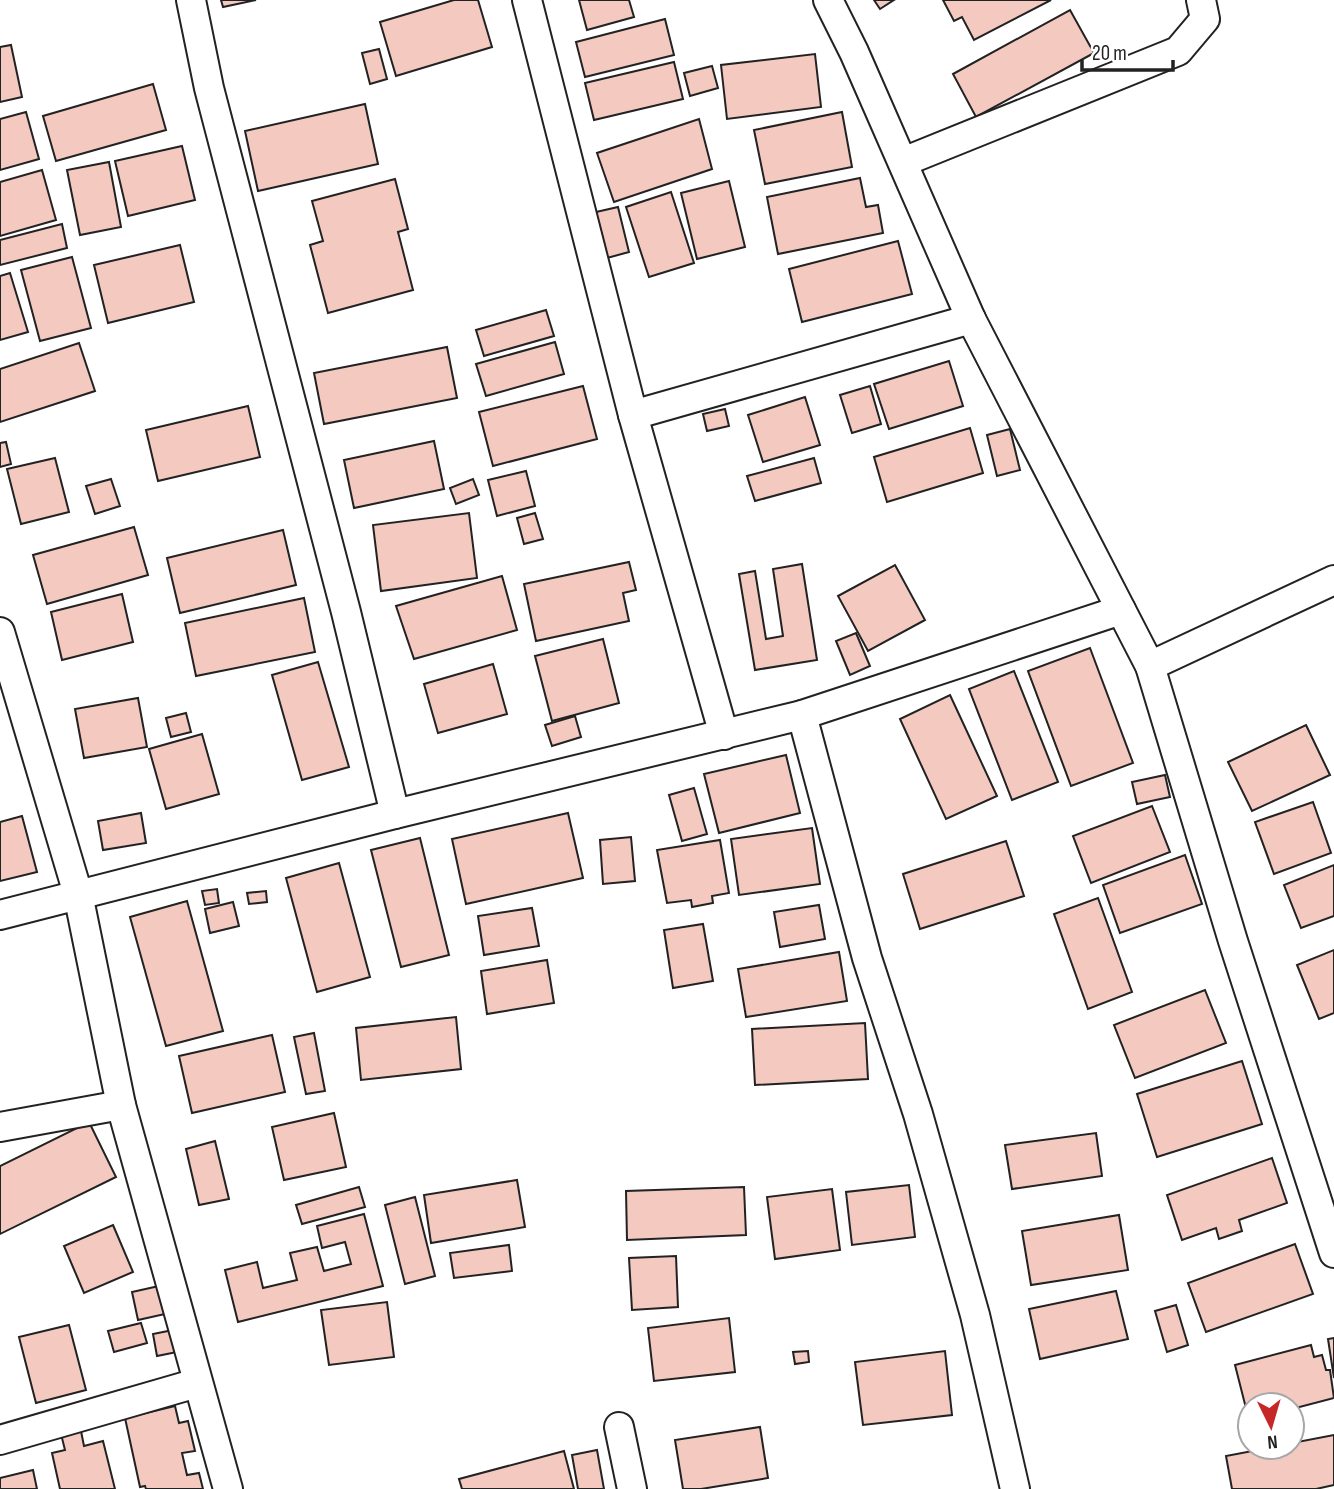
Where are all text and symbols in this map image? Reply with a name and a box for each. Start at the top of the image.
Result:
scale bar [1082,28,1173,72]
text: 20 m [1092,41,1127,66]
north arrow [1236,1391,1306,1461]
text: N [1266,1430,1278,1453]

